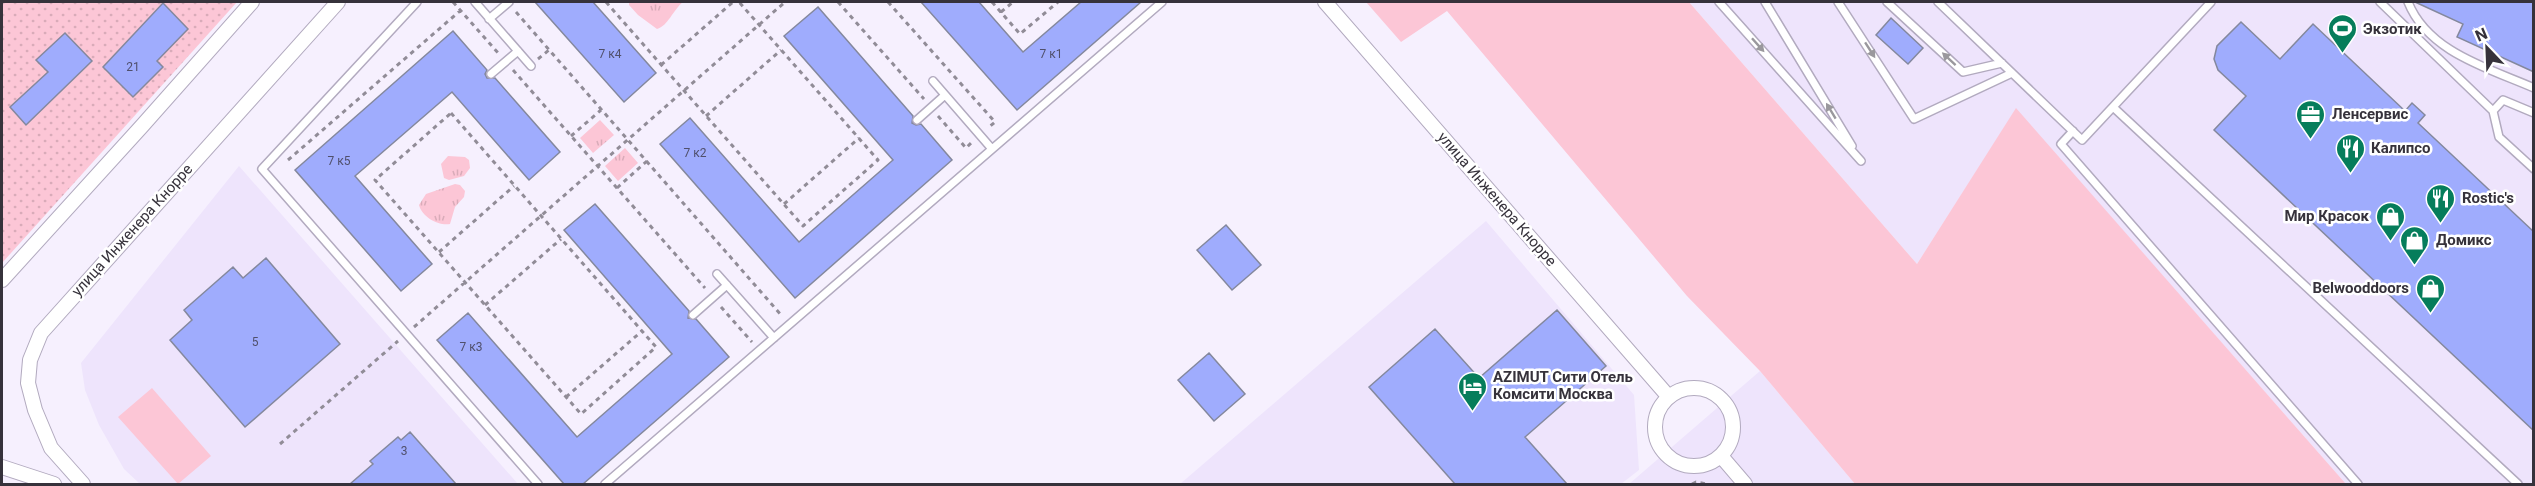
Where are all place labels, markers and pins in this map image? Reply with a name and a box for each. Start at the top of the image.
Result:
sports icon: Экзотик [2326,13,2358,55]
place label: Экзотик [2363,20,2422,38]
office icon: Ленсервис [2295,98,2327,140]
place label: Ленсервис [2332,105,2409,123]
restaurant icon: Калипсо [2334,132,2366,174]
place label: Калипсо [2371,139,2431,157]
restaurant icon: Rostic's [2425,182,2457,224]
place label: Rostic's [2462,189,2514,207]
shop icon: Мир Красок [2374,200,2406,242]
place label: Мир Красок [2284,207,2370,225]
shop icon: Домикс [2399,224,2431,266]
place label: Домикс [2436,231,2492,249]
shop icon: Belwooddoors [2414,272,2446,314]
place label: Belwooddoors [2312,279,2409,297]
place label: AZIMUT Сити Отель Комсити Москва [1493,368,1633,403]
hotel icon: AZIMUT Сити Отель Комсити Москва [1456,370,1488,412]

